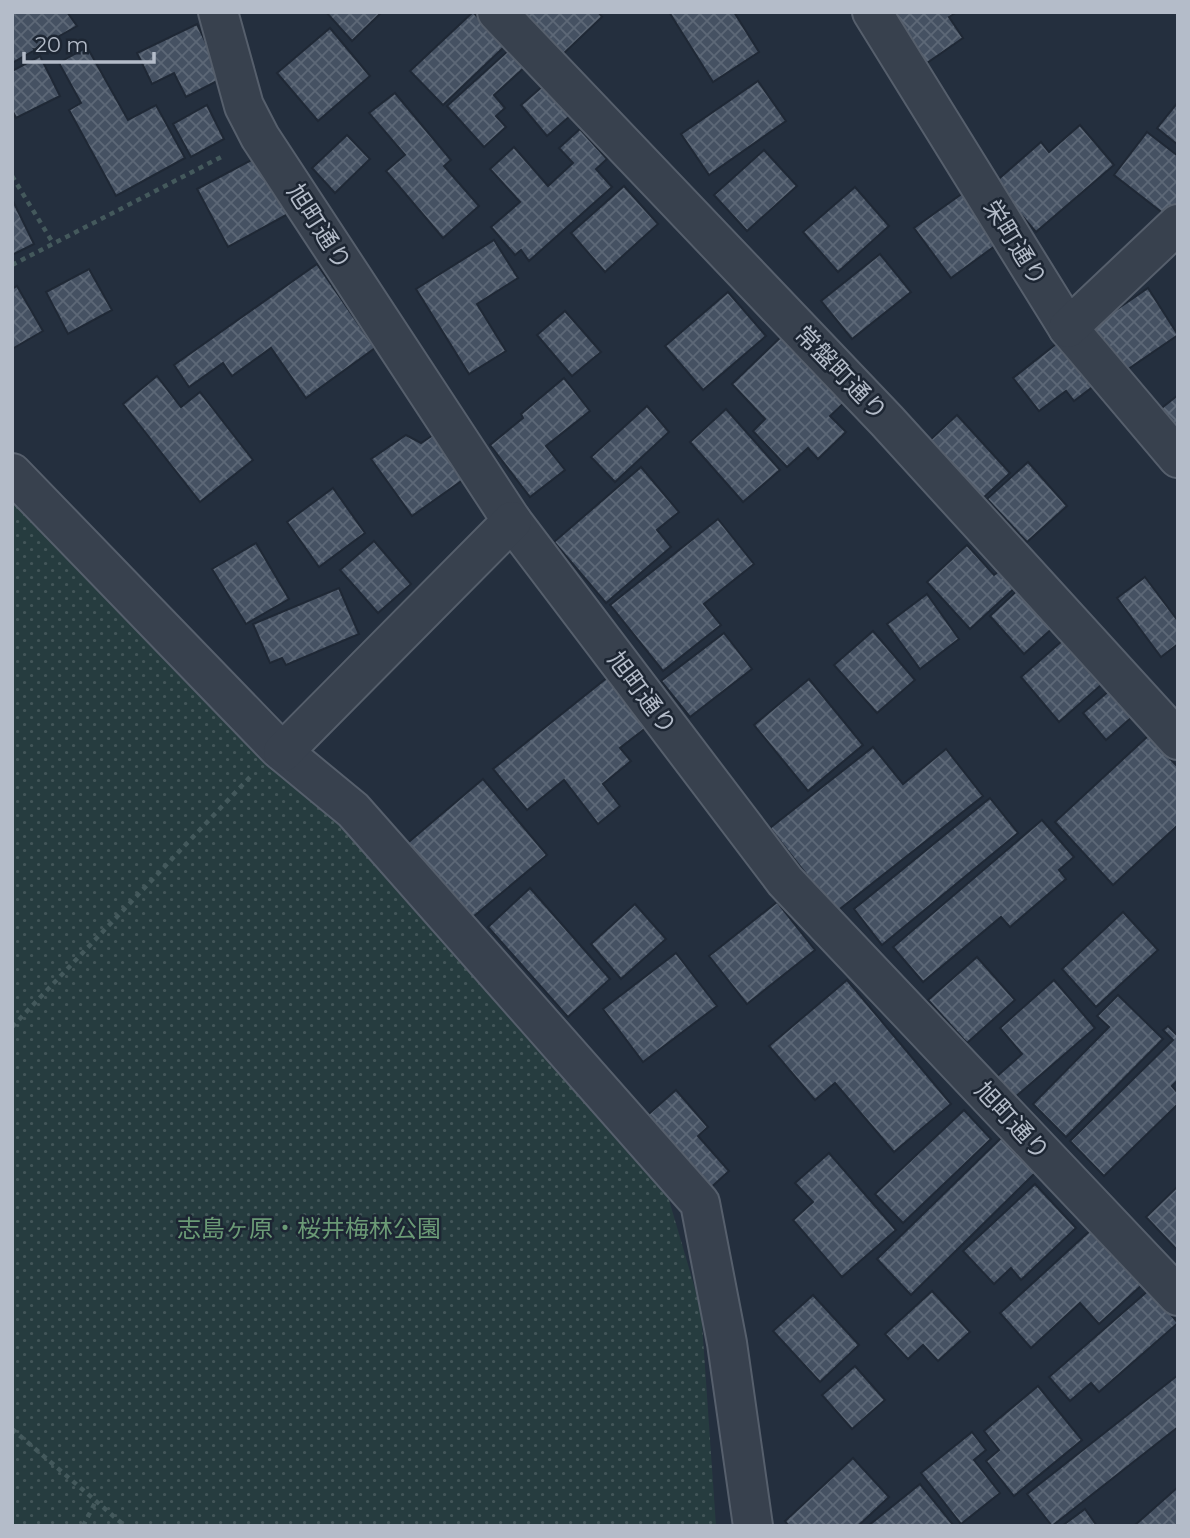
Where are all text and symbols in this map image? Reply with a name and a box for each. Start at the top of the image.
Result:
scale bar [24,21,154,65]
text: 20 m [35,32,89,57]
street label: 旭町通り [281,179,358,275]
street label: 栄町通り [978,194,1053,291]
street label: 常盤町通り [789,319,893,426]
street label: 旭町通り [602,646,683,740]
street label: 旭町通り [969,1076,1056,1166]
park label: 志島ヶ原・桜井梅林公園 [177,1214,441,1243]

